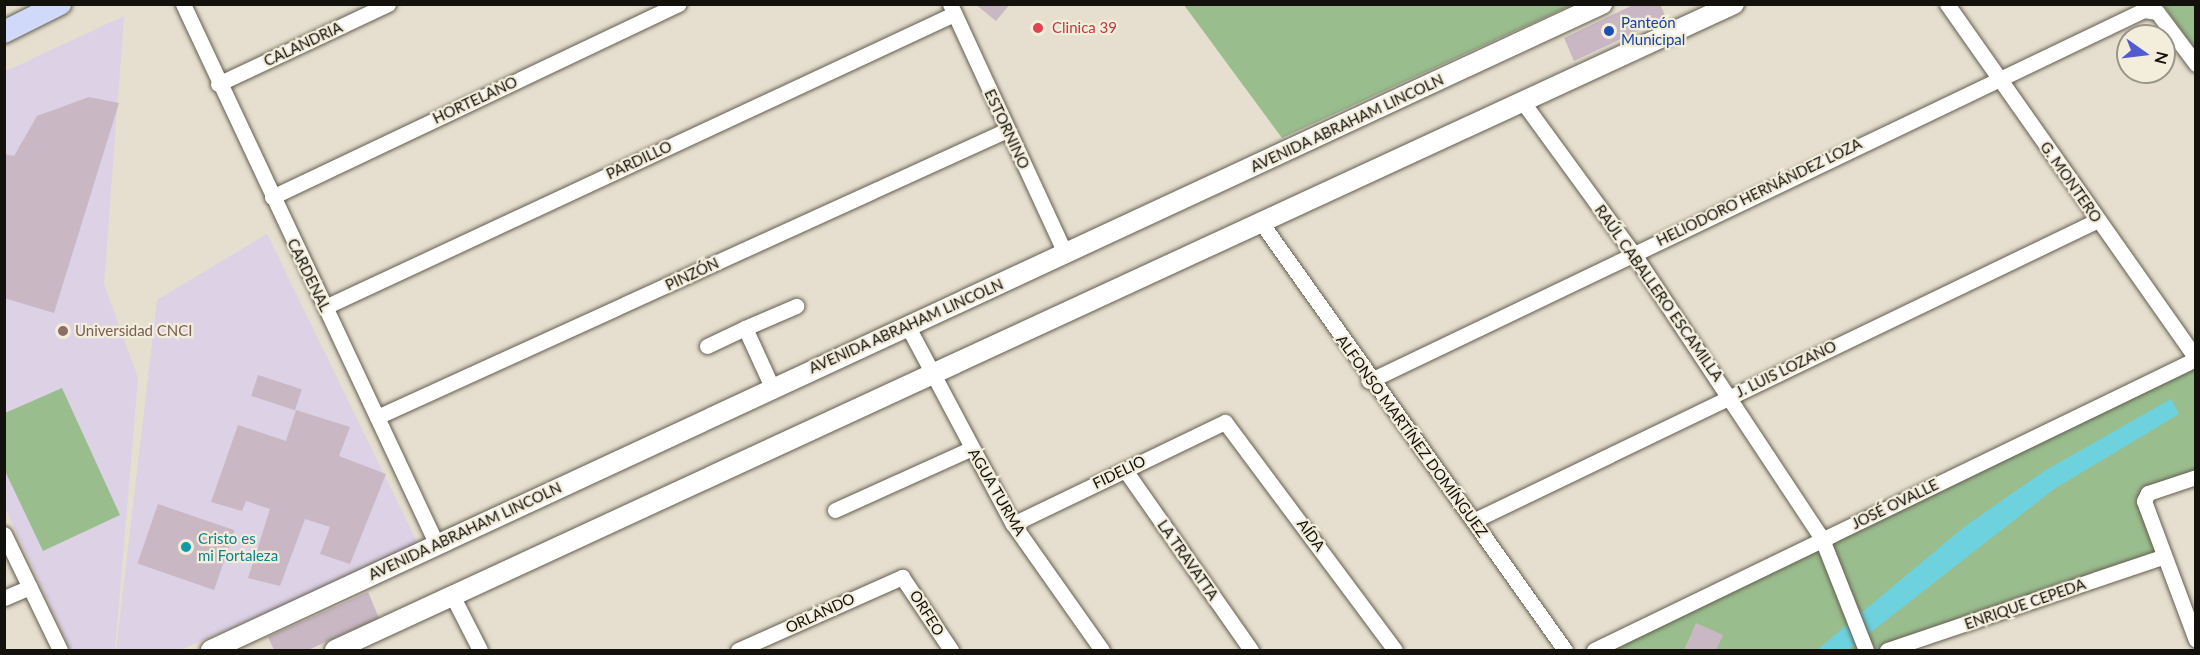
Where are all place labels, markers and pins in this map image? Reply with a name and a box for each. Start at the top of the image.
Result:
place label: Panteón Municipal [1621,13,1685,48]
marker: Clinica 39 [1029,19,1047,37]
place label: Clinica 39 [1052,19,1117,37]
marker: Panteón Municipal [1602,24,1616,38]
place label: Universidad CNCI [75,322,193,340]
marker: Universidad CNCI [56,324,70,338]
place label: Cristo es mi Fortaleza [198,529,278,564]
marker: Cristo es mi Fortaleza [179,540,193,554]

